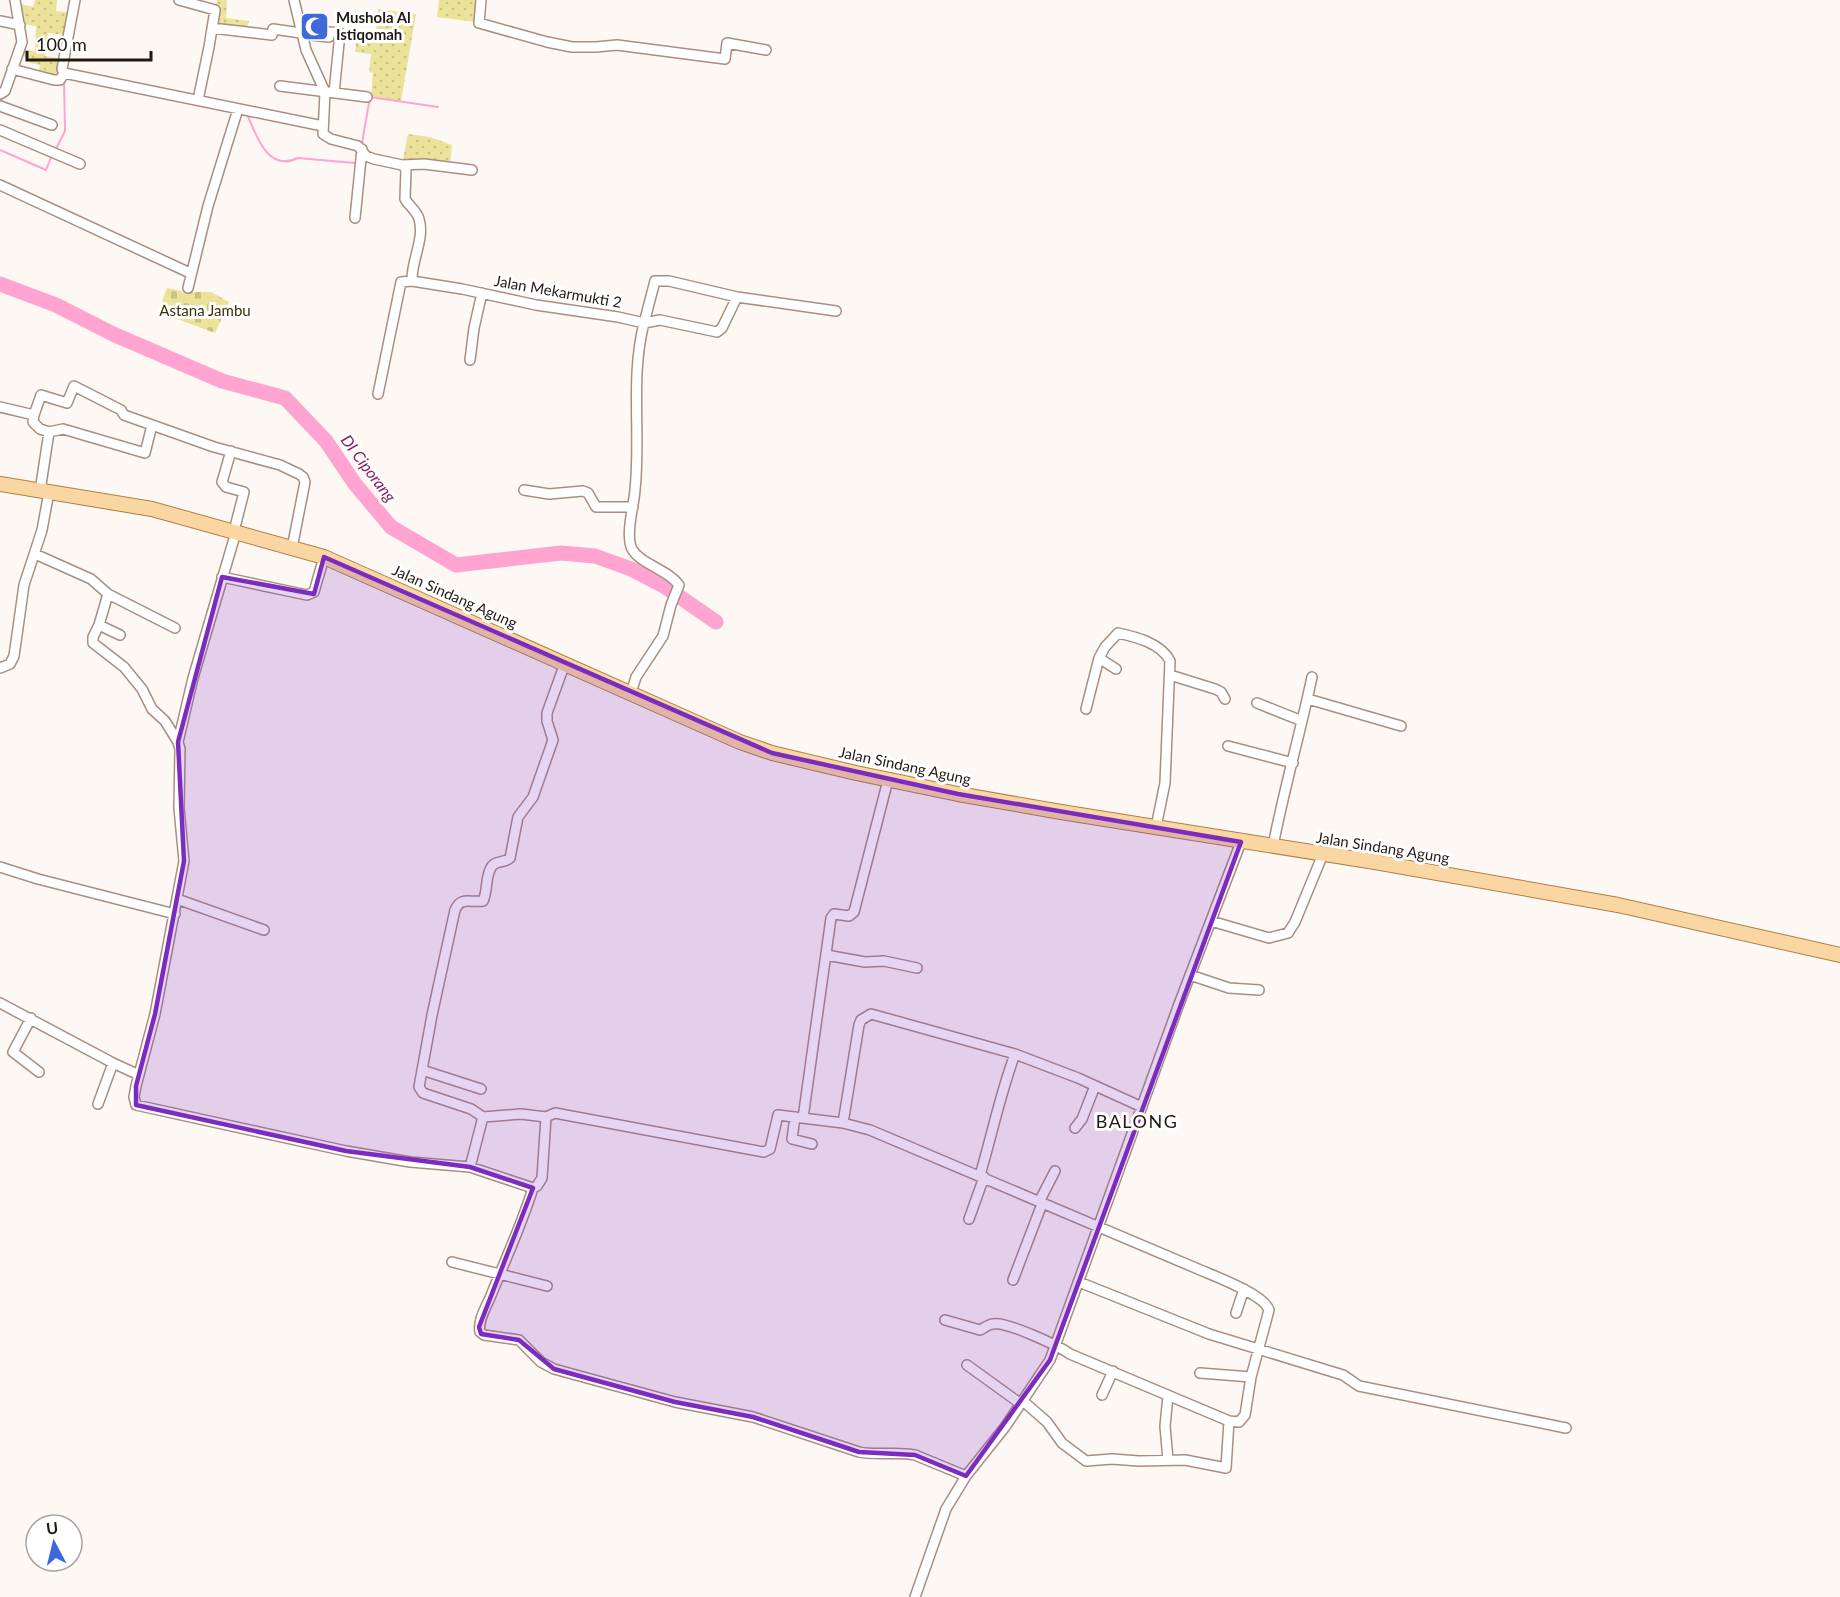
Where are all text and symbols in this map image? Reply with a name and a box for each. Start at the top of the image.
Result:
place label: Mushola Al Istiqomah [336,8,411,43]
mosque icon: Mushola Al Istiqomah [299,10,331,42]
scale bar [27,24,152,62]
text: 100 m [36,33,87,55]
street label: Jalan Mekarmukti 2 [493,271,623,311]
park label: Astana Jambu [159,301,251,319]
water label: DI Ciporang [338,431,401,506]
street label: Jalan Sindang Agung [390,560,520,632]
street label: Jalan Sindang Agung [837,742,973,788]
street label: Jalan Sindang Agung [1315,828,1451,866]
district label: BALONG [1096,1110,1178,1132]
north arrow [24,1513,84,1573]
text: U [45,1517,59,1538]

